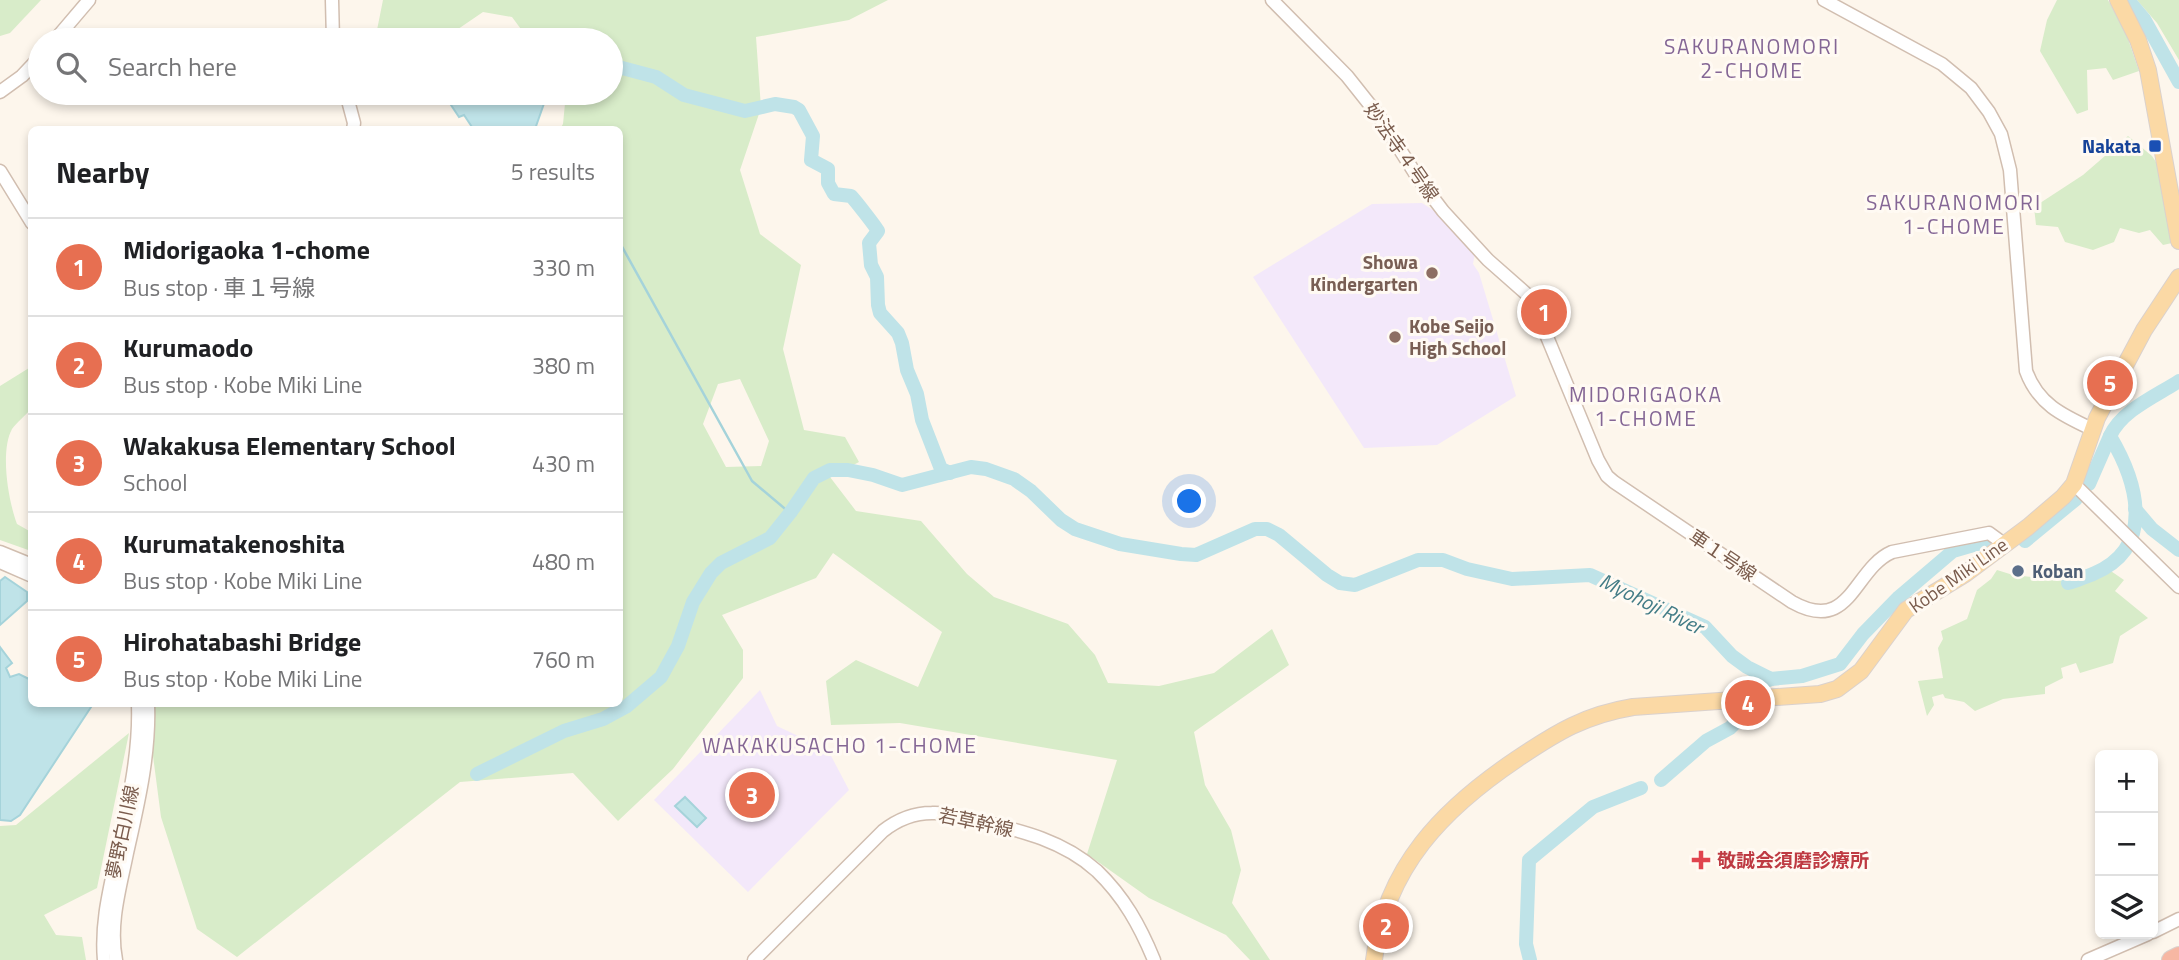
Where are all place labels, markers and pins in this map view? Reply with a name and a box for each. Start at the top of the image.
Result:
place label: Nakata [2082,131,2141,160]
marker: Nakata [2147,138,2163,154]
place label: Showa Kindergarten [1310,247,1418,298]
marker: Showa Kindergarten [1424,265,1440,281]
pin: 1 [1521,286,1567,338]
place label: Kobe Seijo High School [1409,311,1506,362]
marker: Kobe Seijo High School [1387,329,1403,345]
pin: 5 [2087,357,2133,409]
place label: Koban [2032,556,2084,585]
marker: Koban [2010,563,2026,579]
pin: 4 [1725,677,1771,729]
pin: 3 [729,769,775,821]
place label: 敬誠会須磨診療所 [1717,845,1869,874]
marker: 敬誠会須磨診療所 [1691,850,1711,870]
pin: 2 [1363,900,1409,952]

